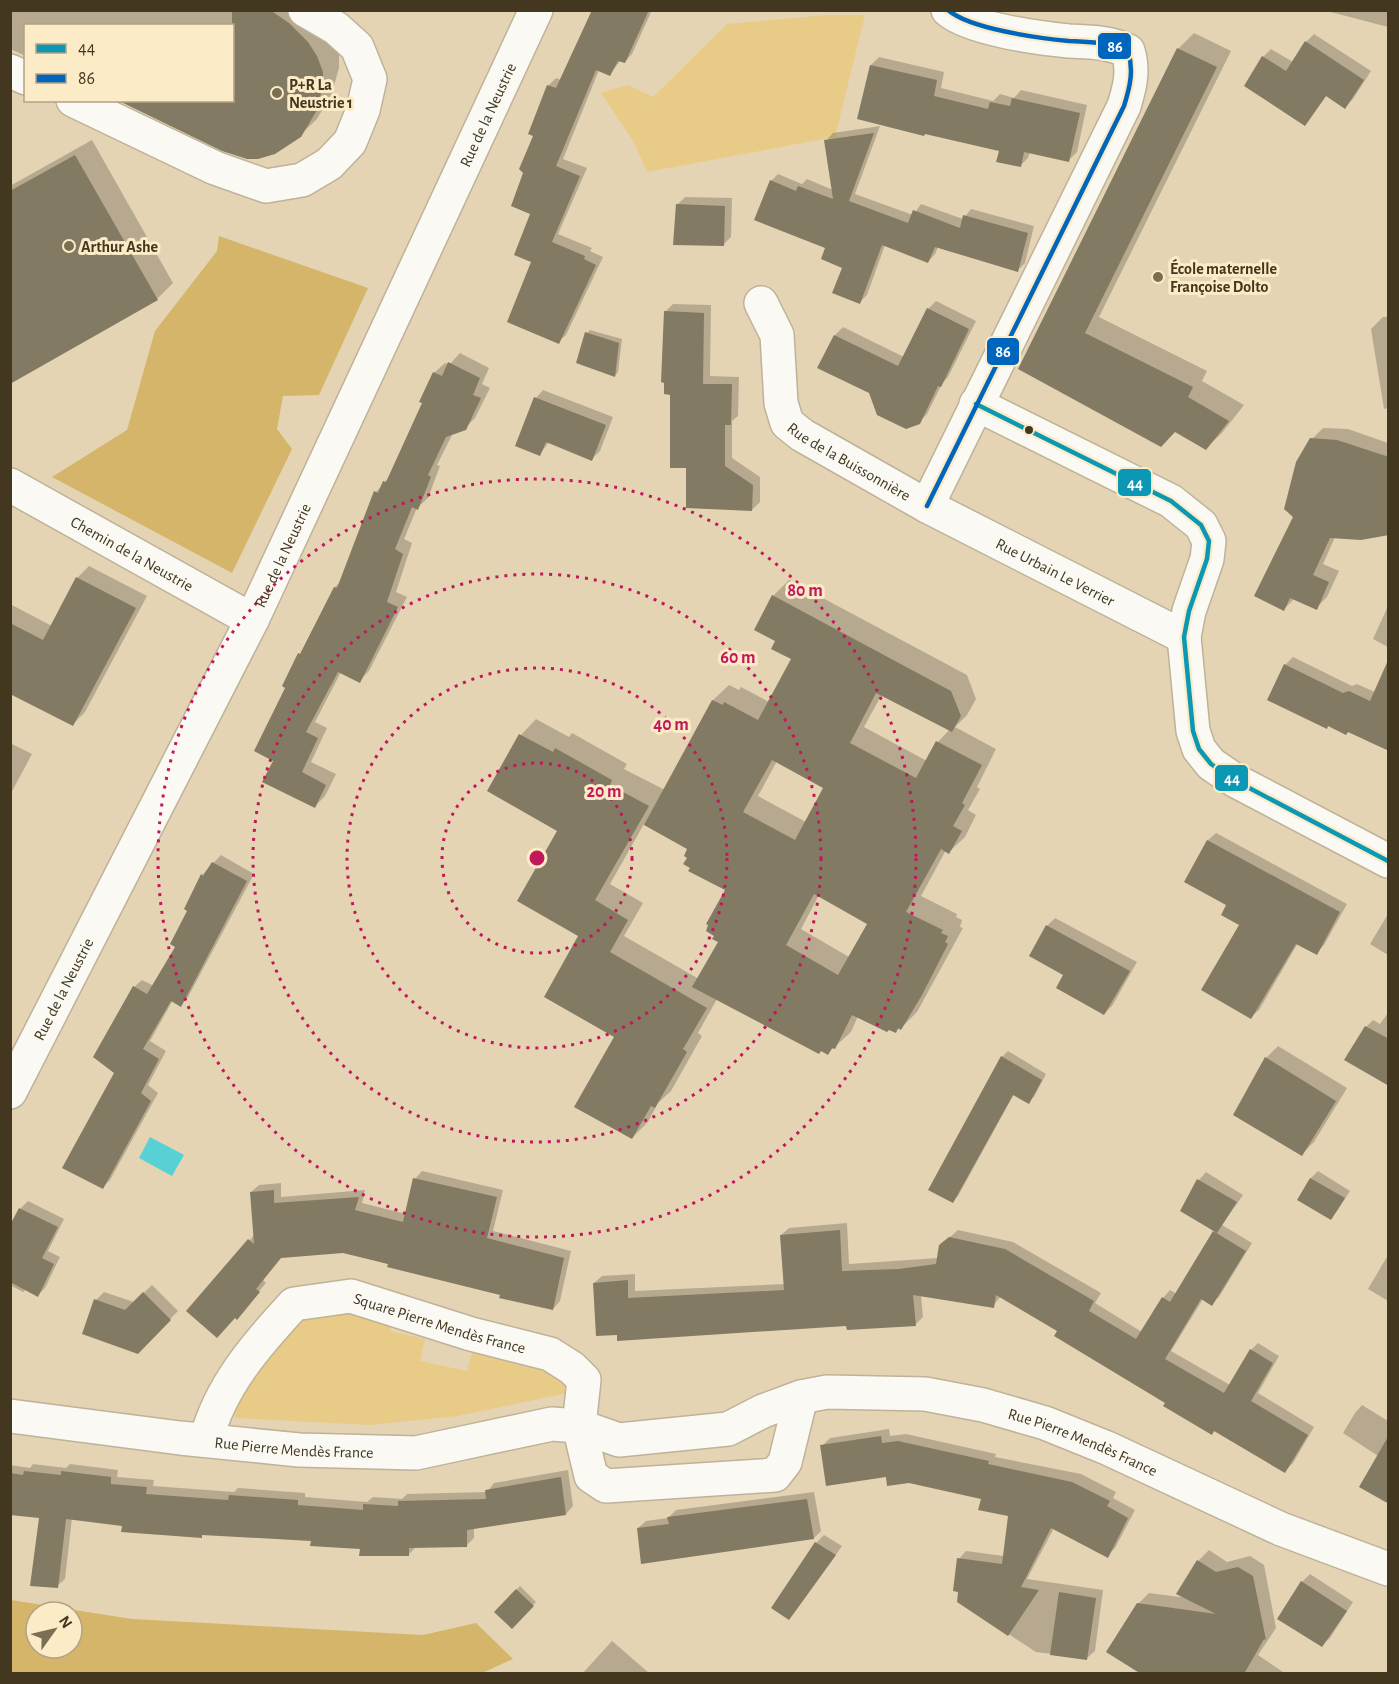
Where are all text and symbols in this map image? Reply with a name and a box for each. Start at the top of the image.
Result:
legend [24,24,234,102]
line badge: 86 [1097,32,1132,60]
text: 86 [1107,39,1123,55]
text: 44 [78,40,96,58]
street label: Rue de la Neustrie [457,60,519,169]
text: 86 [78,70,95,88]
place label: P+R La Neustrie 1 [289,77,353,111]
marker: P+R La Neustrie 1 [270,86,284,100]
marker: Arthur Ashe [62,239,76,253]
place label: Arthur Ashe [81,239,159,255]
place label: École maternelle Françoise Dolto [1170,258,1277,295]
marker: École maternelle Françoise Dolto [1151,270,1165,284]
line badge: 86 [986,337,1020,366]
text: 86 [995,344,1011,360]
street label: Rue de la Buissonnière [784,420,913,504]
unlabelled marker [1023,424,1035,436]
line badge: 44 [1117,468,1152,497]
text: 44 [1127,476,1143,492]
street label: Rue de la Neustrie [252,501,314,610]
street label: Chemin de la Neustrie [68,514,196,595]
street label: Rue Urbain Le Verrier [993,536,1118,610]
text: 80 m [787,582,823,600]
text: 60 m [720,649,756,667]
text: 40 m [653,716,689,734]
line badge: 44 [1214,764,1249,792]
text: 44 [1224,771,1240,787]
text: 20 m [586,783,622,801]
centre of rings [527,848,547,868]
street label: Rue de la Neustrie [31,935,97,1043]
street label: Square Pierre Mendès France [352,1290,527,1357]
street label: Rue Pierre Mendès France [1006,1406,1160,1479]
street label: Rue Pierre Mendès France [214,1435,374,1461]
north arrow [24,1600,84,1660]
text: N [56,1613,75,1631]

